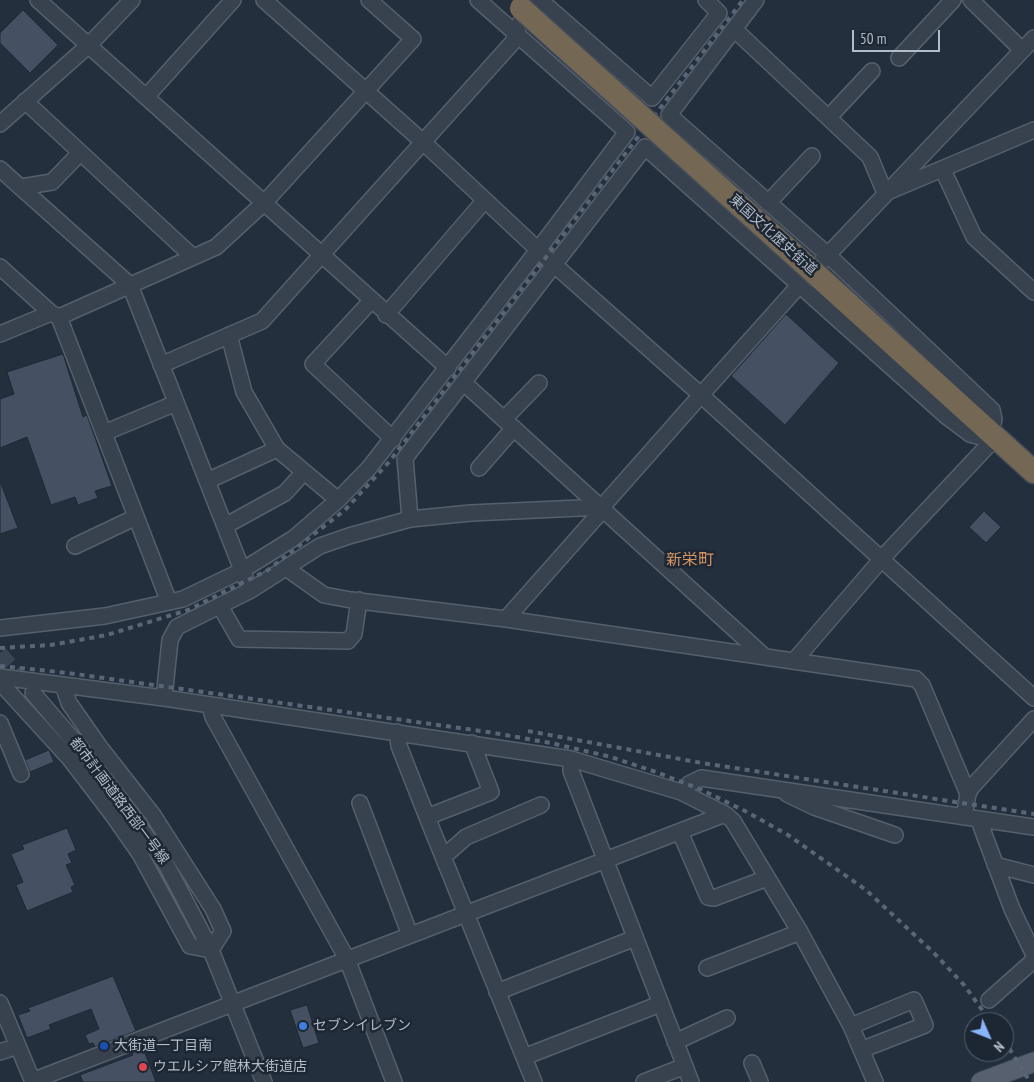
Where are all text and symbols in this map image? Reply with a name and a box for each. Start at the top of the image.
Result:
scale bar [854,20,942,52]
text: 50 m [860,29,886,48]
street label: 東国文化歴史街道 [726,191,820,279]
district label: 新栄町 [666,550,714,570]
street label: 都市計画道路西部一号線 [66,734,172,868]
north arrow [964,1012,1014,1062]
place label: セブンイレブン [313,1018,411,1034]
marker: セブンイレブン [297,1020,309,1032]
place label: 大街道一丁目南 [114,1038,212,1054]
text: N [990,1038,1008,1056]
marker: 大街道一丁目南 [98,1040,110,1052]
place label: ウエルシア館林大街道店 [153,1059,307,1075]
marker: ウエルシア館林大街道店 [137,1061,149,1073]

